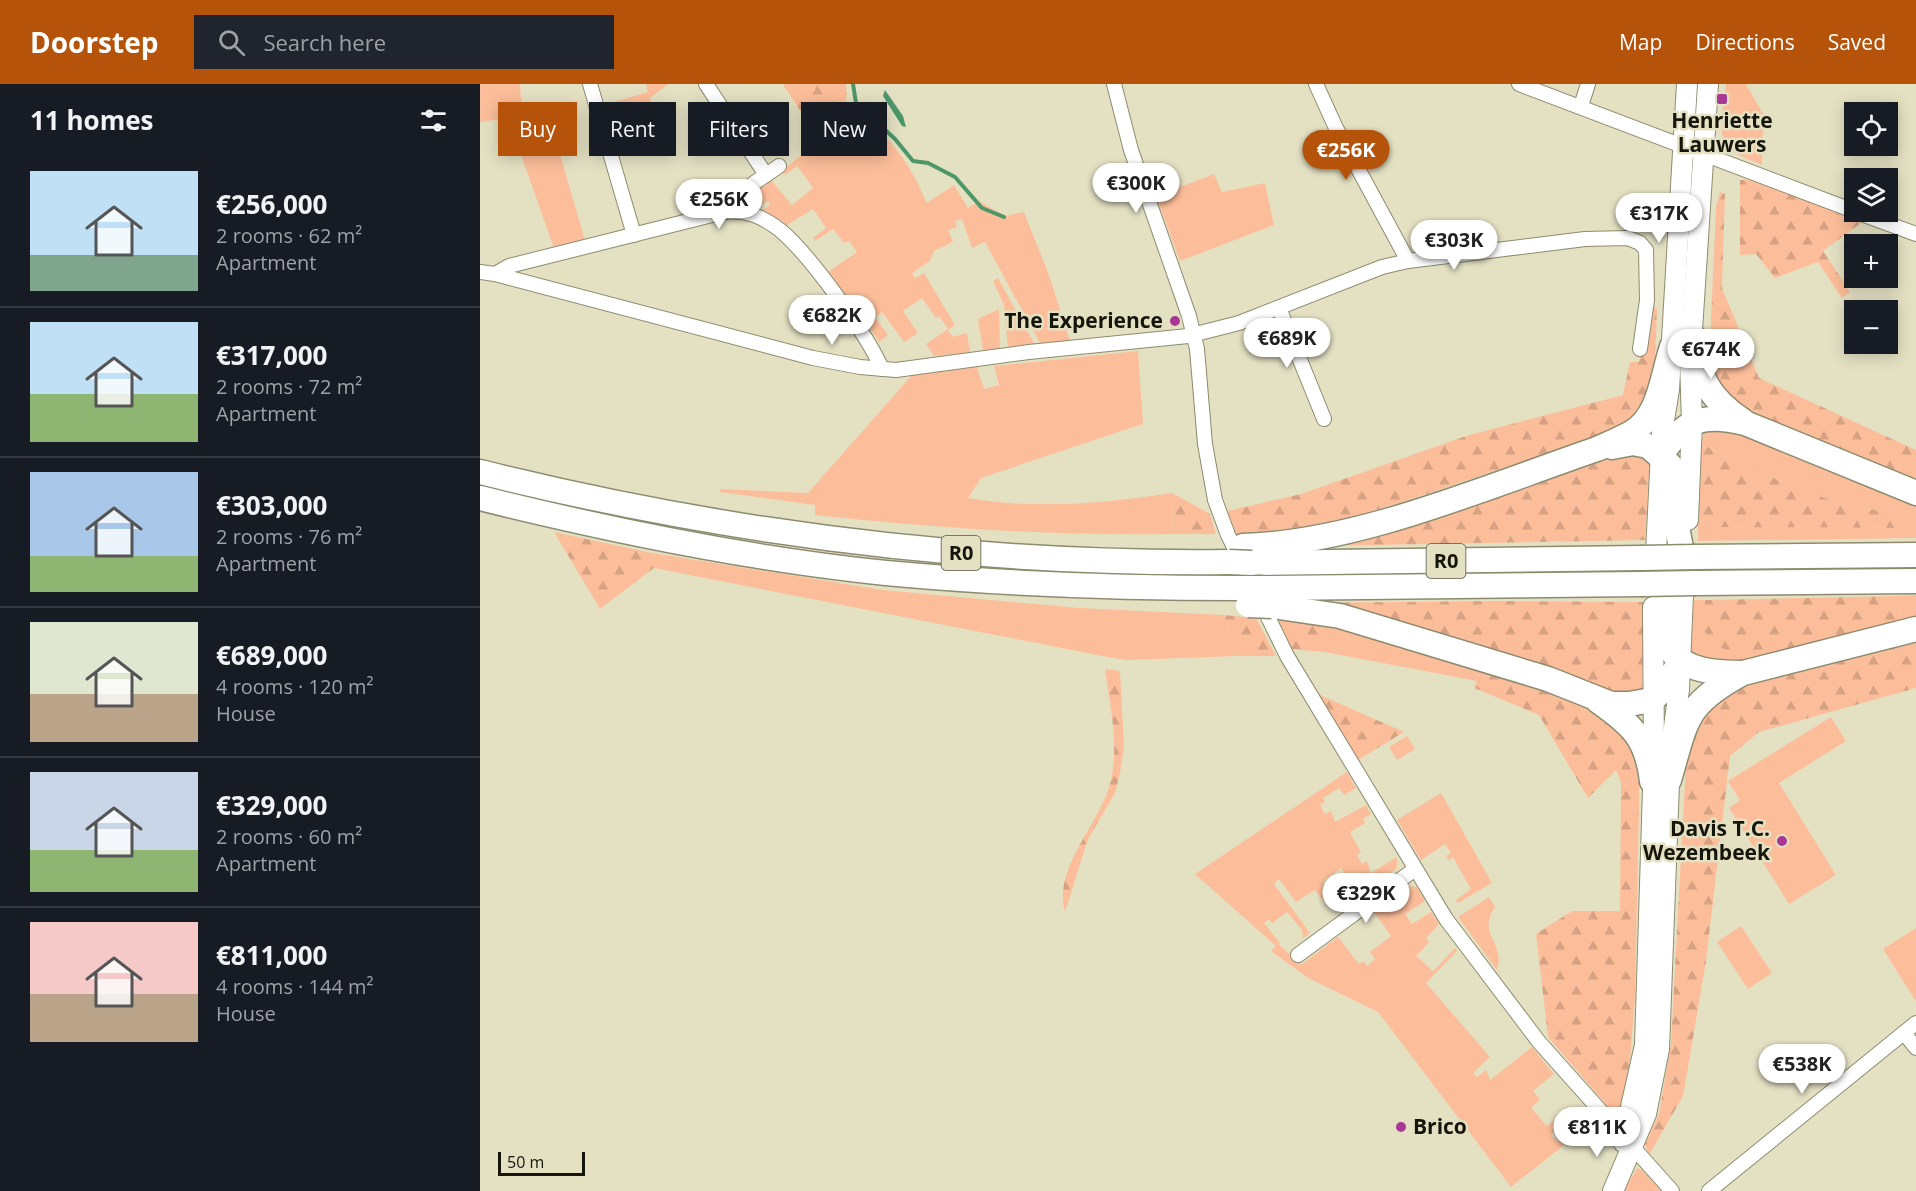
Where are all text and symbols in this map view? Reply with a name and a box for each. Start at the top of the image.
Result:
search box [194,15,614,69]
text: Doorstep [30,23,158,61]
icon: search [215,26,248,59]
text: Search here [263,27,386,57]
text: Map [1619,28,1662,56]
text: Directions [1695,28,1795,56]
text: Saved [1828,28,1886,56]
marker: Henriette Lauwers [1715,92,1729,106]
text: 11 homes [30,102,154,138]
chip: Buy [498,102,577,156]
chip: Rent [589,102,676,156]
chip: Filters [688,102,789,156]
chip: New [801,102,887,156]
map controls [1844,102,1898,354]
button: locate [1844,102,1898,156]
icon: filters [417,104,450,137]
place label: Henriette Lauwers [1671,106,1773,158]
pin: €256K [1304,130,1388,181]
text: €256K [1316,136,1376,163]
pin: €300K [1094,163,1178,214]
button: layers [1844,168,1898,222]
text: €300K [1106,169,1166,196]
pin: €256K [677,179,761,230]
text: €256K [689,185,749,212]
text: €256,000 [216,186,327,222]
pin: €317K [1617,193,1701,244]
icon: home [78,195,150,267]
text: €317K [1629,199,1689,226]
pin: €303K [1412,220,1496,271]
text: 2 rooms · 62 m² [216,222,362,249]
text: €303K [1424,226,1484,253]
button: + [1844,234,1898,288]
text: Apartment [216,249,316,276]
pin: €682K [790,295,874,346]
button: − [1844,300,1898,354]
text: €682K [802,301,862,328]
place label: The Experience [1004,306,1163,334]
marker: The Experience [1168,314,1182,328]
pin: €689K [1245,318,1329,369]
text: €689K [1257,324,1317,351]
pin: €674K [1669,329,1753,380]
text: €674K [1681,335,1741,362]
text: €317,000 [216,337,327,373]
icon: home [78,346,150,418]
text: 2 rooms · 72 m² [216,373,362,400]
text: Apartment [216,400,316,427]
text: €303,000 [216,487,327,523]
icon: home [78,496,150,568]
text: 2 rooms · 76 m² [216,523,362,550]
road number: R0 [942,536,980,570]
road number: R0 [1426,544,1466,578]
text: Apartment [216,550,316,577]
text: €689,000 [216,637,327,673]
icon: home [78,646,150,718]
text: 4 rooms · 120 m² [216,673,374,700]
text: House [216,700,276,727]
text: €329,000 [216,787,327,823]
icon: home [78,796,150,868]
place label: Davis T.C. Wezembeek [1643,814,1771,866]
text: 2 rooms · 60 m² [216,823,362,850]
marker: Davis T.C. Wezembeek [1775,834,1789,848]
text: Apartment [216,850,316,877]
pin: €329K [1324,873,1408,924]
text: €329K [1336,879,1396,906]
text: €811,000 [216,937,327,973]
icon: home [78,946,150,1018]
text: 4 rooms · 144 m² [216,973,374,1000]
text: House [216,1000,276,1027]
pin: €538K [1760,1044,1844,1095]
text: €538K [1772,1050,1832,1077]
pin: €811K [1555,1107,1639,1158]
place label: Brico [1413,1112,1467,1140]
text: €811K [1567,1113,1627,1140]
marker: Brico [1394,1120,1408,1134]
scale bar [498,1149,585,1176]
text: 50 m [507,1151,544,1173]

